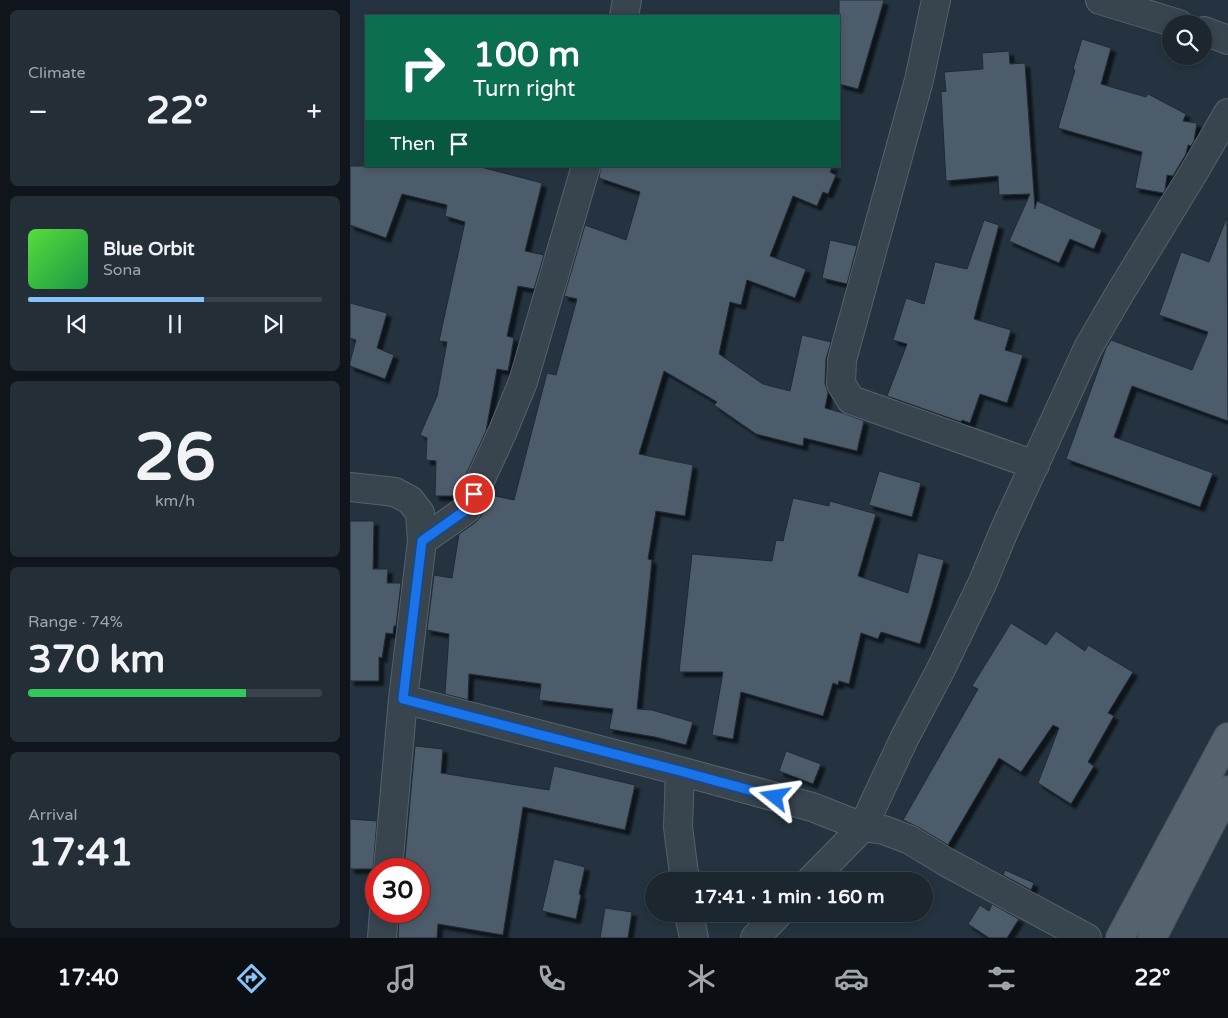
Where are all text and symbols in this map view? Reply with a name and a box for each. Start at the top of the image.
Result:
map controls [1162,15,1212,65]
button: search [1162,15,1212,65]
text: 100 m [473,34,580,76]
icon: right [390,35,455,100]
text: Climate [28,63,86,83]
text: Turn right [473,76,575,102]
text: 22° [146,88,208,134]
text: − [28,95,48,129]
text: + [306,95,322,129]
icon: arrive [445,130,473,158]
text: Then [390,133,435,155]
text: Blue Orbit [103,238,195,260]
text: Sona [103,260,141,280]
icon: previous [63,310,91,338]
icon: pause [161,310,189,338]
icon: next [259,310,287,338]
text: 26 [134,419,216,498]
pin [453,473,495,515]
icon: arrive [460,480,488,508]
text: km/h [155,491,195,511]
text: Range · 74% [28,612,123,632]
text: 370 km [28,637,165,683]
position arrow [748,770,800,822]
text: Arrival [28,805,77,825]
text: 17:41 [28,830,133,876]
speed limit sign: 30 [365,858,430,923]
text: 17:41 · 1 min · 160 m [693,886,885,908]
icon: directions [234,961,269,996]
icon: music [384,961,419,996]
icon: phone [534,961,569,996]
icon: climate [684,961,719,996]
icon: car [834,961,869,996]
icon: filters [984,961,1019,996]
text: 17:40 [58,965,119,991]
text: 22° [1134,965,1170,991]

